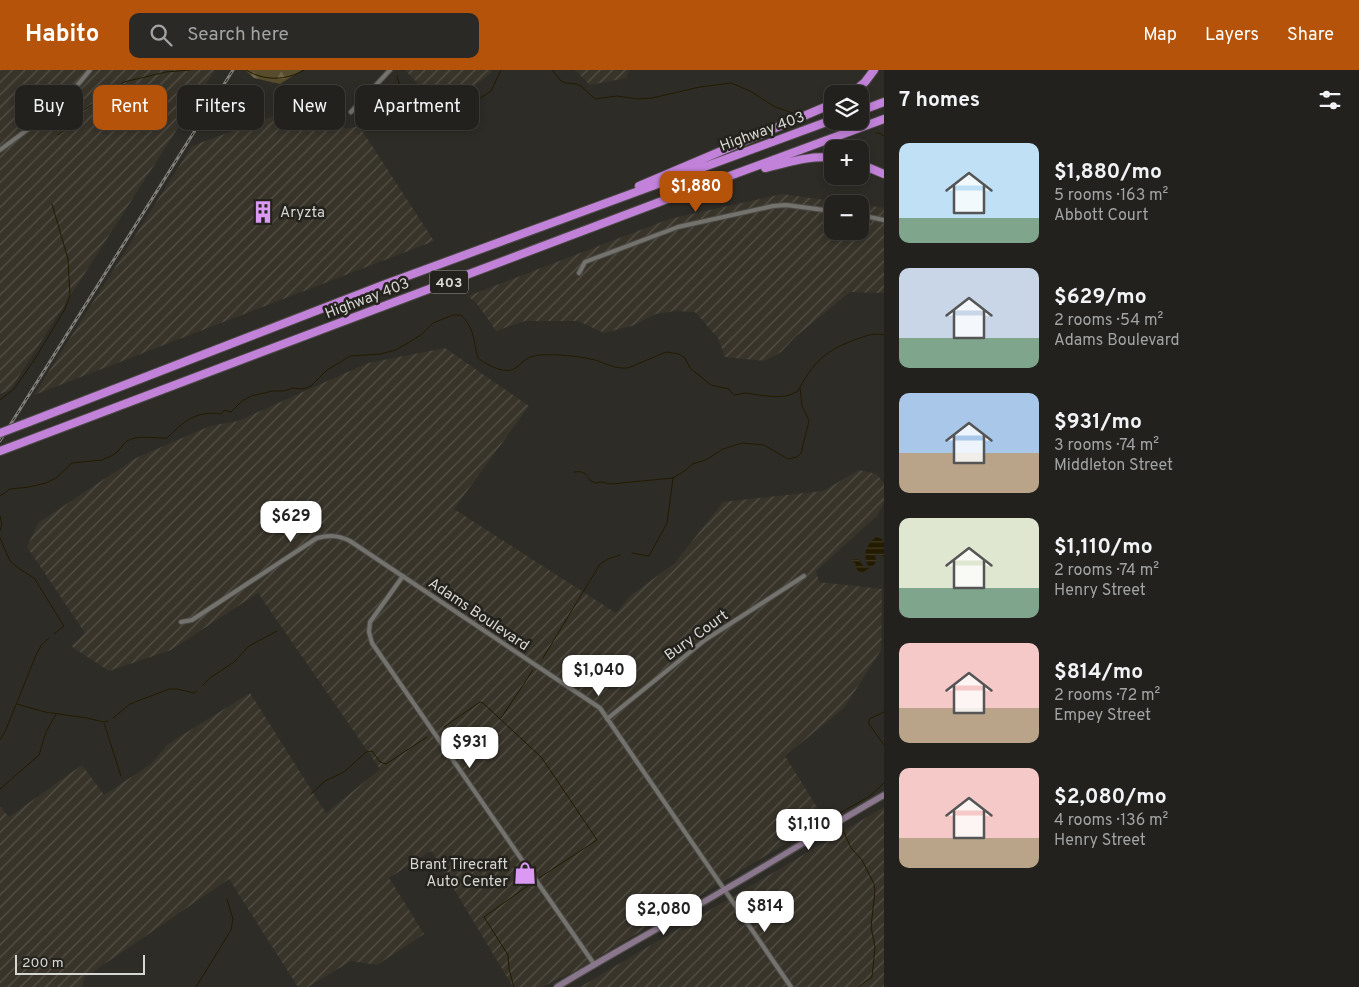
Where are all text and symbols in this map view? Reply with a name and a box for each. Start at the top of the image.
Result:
search box [129,13,479,58]
text: Habito [25,20,99,50]
icon: search [147,21,175,49]
text: Search here [187,23,289,47]
text: Map [1143,24,1177,47]
text: Layers [1205,24,1259,47]
text: Share [1287,24,1334,47]
chip: Buy [15,85,83,130]
chip: Rent [93,85,167,130]
chip: Filters [177,85,264,130]
chip: New [274,85,345,130]
chip: Apartment [355,85,479,130]
map controls [824,85,869,240]
button: layers [824,85,869,130]
icon: filters [1316,86,1344,114]
text: 7 homes [899,87,980,114]
street label: Highway 403 [717,108,808,157]
button: + [824,140,869,185]
text: $1,880/mo [1054,159,1162,186]
icon: home [939,163,999,223]
pin: $1,880 [655,170,737,213]
text: $1,880 [671,177,721,197]
text: 5 rooms · 163 m² [1054,186,1168,206]
button: − [824,195,869,240]
building icon: Aryzta [250,199,276,225]
place label: Aryzta [280,204,325,223]
text: Abbott Court [1054,206,1148,226]
road number: 403 [430,270,468,293]
street label: Highway 403 [323,275,412,324]
text: $629/mo [1054,284,1147,311]
icon: home [939,288,999,348]
text: 2 rooms · 54 m² [1054,311,1163,331]
text: Adams Boulevard [1054,331,1180,351]
text: $931/mo [1054,409,1142,436]
icon: home [939,413,999,473]
text: 3 rooms · 74 m² [1054,436,1159,456]
text: Middleton Street [1054,456,1173,476]
pin: $629 [261,500,321,543]
text: $629 [271,507,311,527]
text: $1,110/mo [1054,534,1153,561]
icon: home [939,538,999,598]
text: 2 rooms · 74 m² [1054,561,1159,581]
street label: Adams Boulevard [424,574,532,656]
text: Henry Street [1054,581,1146,601]
street label: Bury Court [661,607,733,666]
pin: $1,040 [558,654,640,697]
text: $814/mo [1054,659,1143,686]
text: $1,040 [573,661,625,681]
icon: home [939,663,999,723]
text: 2 rooms · 72 m² [1054,686,1160,706]
text: Empey Street [1054,706,1151,726]
pin: $931 [440,726,500,769]
text: $931 [452,733,488,753]
text: $2,080/mo [1054,784,1167,811]
icon: home [939,788,999,848]
pin: $1,110 [768,808,850,851]
text: 4 rooms · 136 m² [1054,811,1168,831]
text: $1,110 [787,815,831,835]
text: Henry Street [1054,831,1146,851]
place label: Brant Tirecraft Auto Center [410,856,508,892]
shop icon: Brant Tirecraft Auto Center [512,860,538,886]
pin: $814 [735,890,795,933]
pin: $2,080 [623,894,705,936]
text: $814 [747,897,783,917]
text: $2,080 [637,900,691,920]
scale bar [15,952,145,975]
text: 200 m [22,955,64,972]

